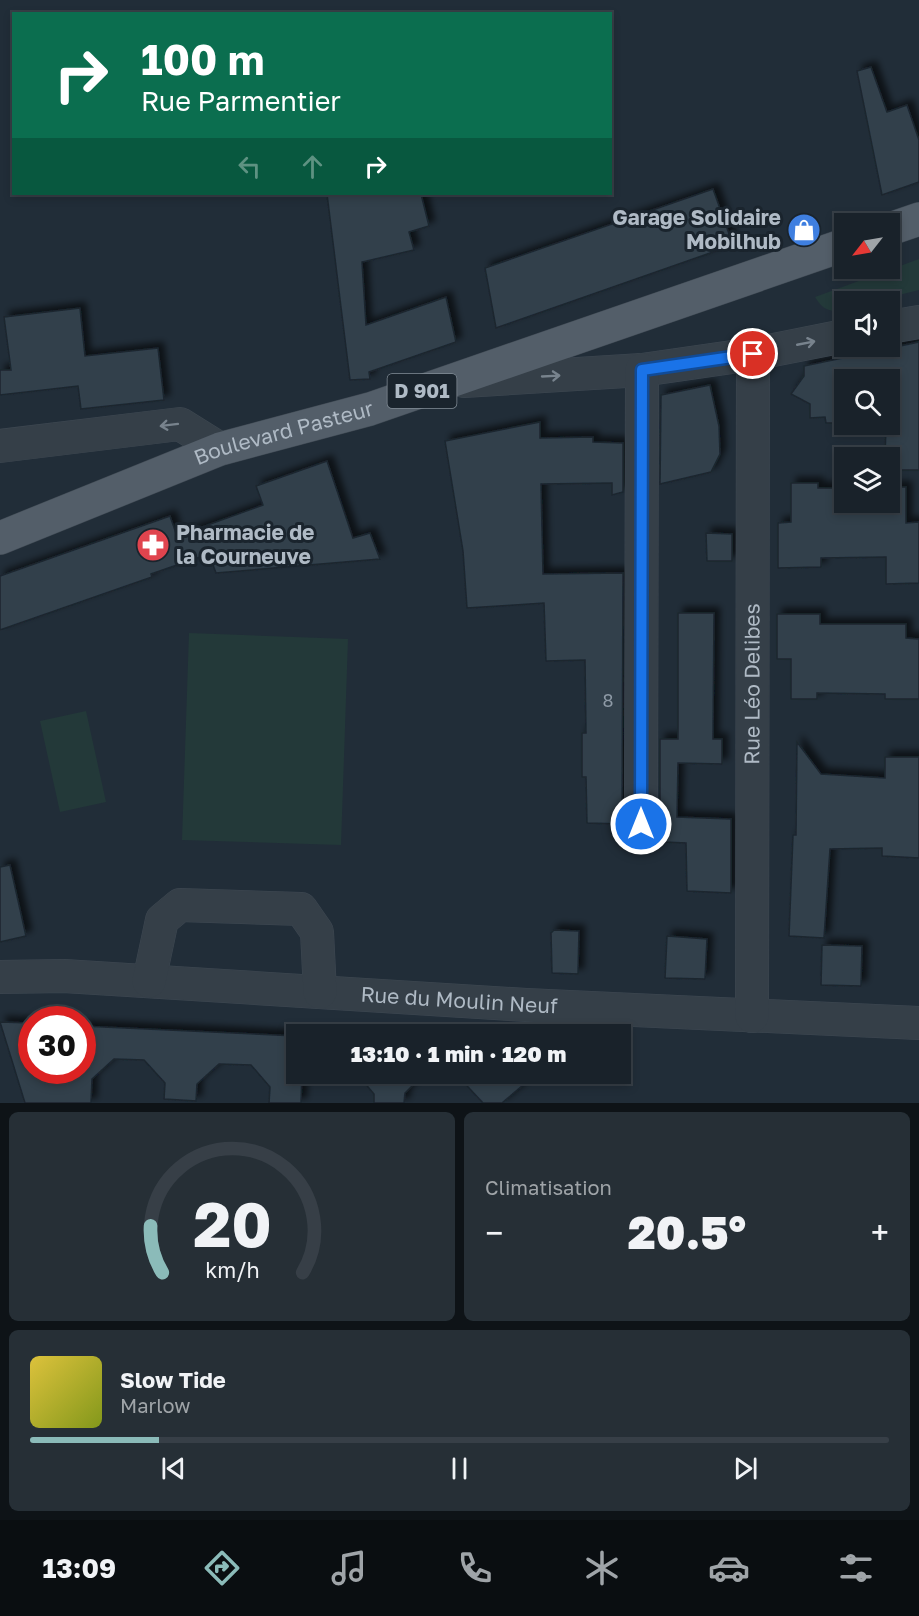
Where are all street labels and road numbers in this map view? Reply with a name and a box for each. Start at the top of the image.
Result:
road number: D 901 [388,374,456,408]
street label: Boulevard Pasteur [190,395,376,470]
street label: Rue Léo Delibes [738,603,765,765]
street label: Rue du Moulin Neuf [360,981,559,1018]

